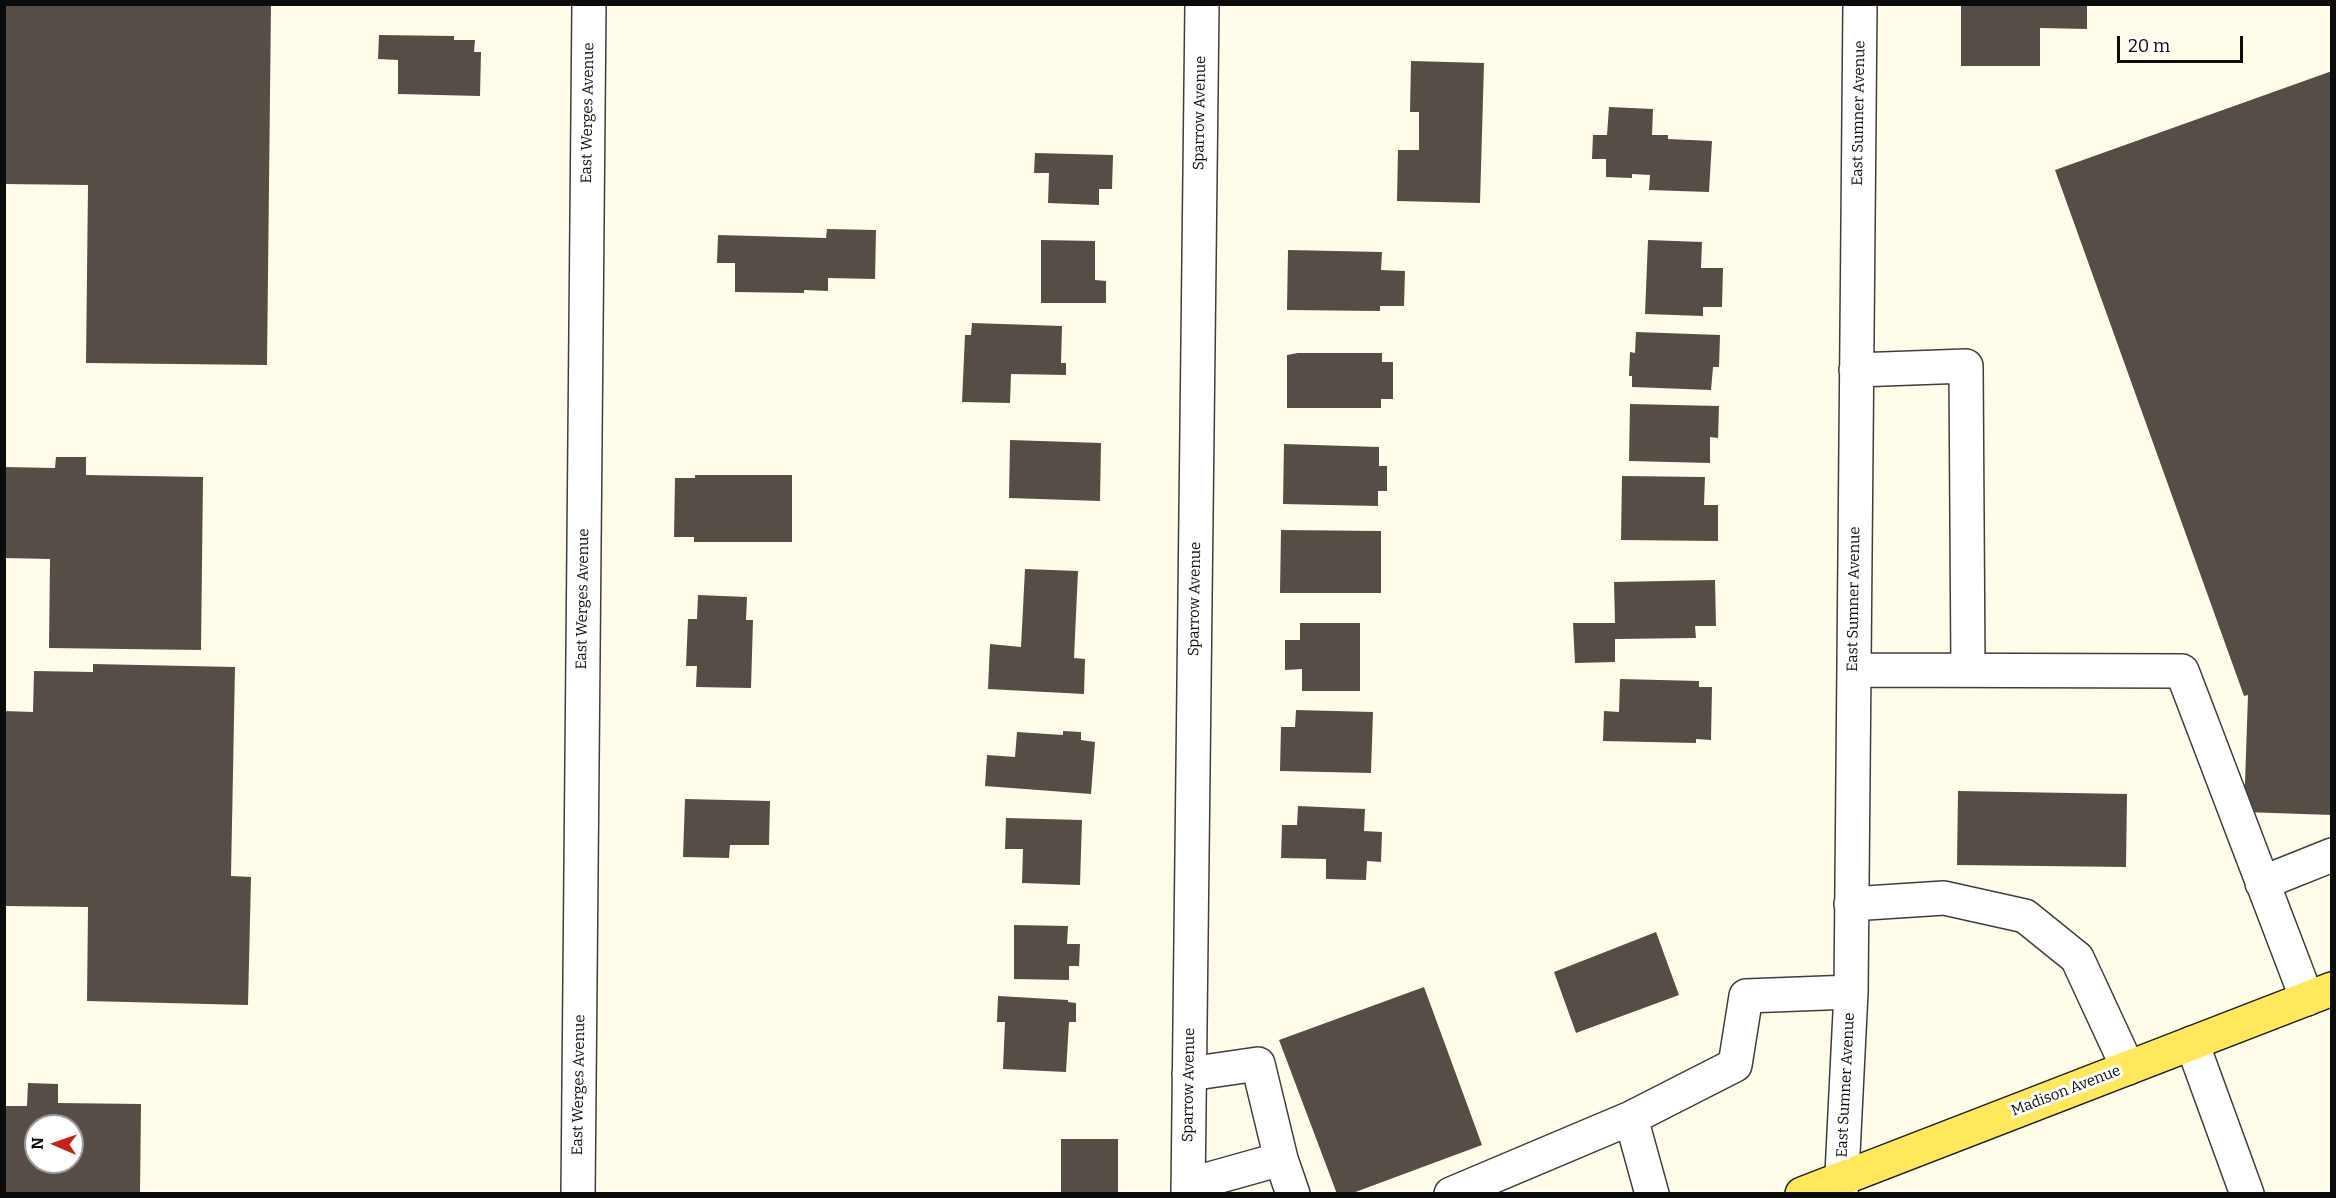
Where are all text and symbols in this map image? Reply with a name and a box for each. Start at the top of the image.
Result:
scale bar [2120,24,2246,62]
text: 20 m [2128,35,2170,57]
street label: East Sumner Avenue [1849,40,1869,186]
street label: East Werges Avenue [578,42,598,184]
street label: Sparrow Avenue [1190,56,1210,170]
street label: East Sumner Avenue [1844,526,1864,672]
street label: East Werges Avenue [573,528,593,670]
street label: Sparrow Avenue [1185,542,1205,656]
street label: East Sumner Avenue [1833,1012,1859,1158]
street label: East Werges Avenue [569,1014,589,1156]
street label: Sparrow Avenue [1179,1028,1199,1142]
street label: Madison Avenue [2009,1062,2123,1120]
north arrow [24,1114,84,1174]
text: N [28,1137,47,1150]

